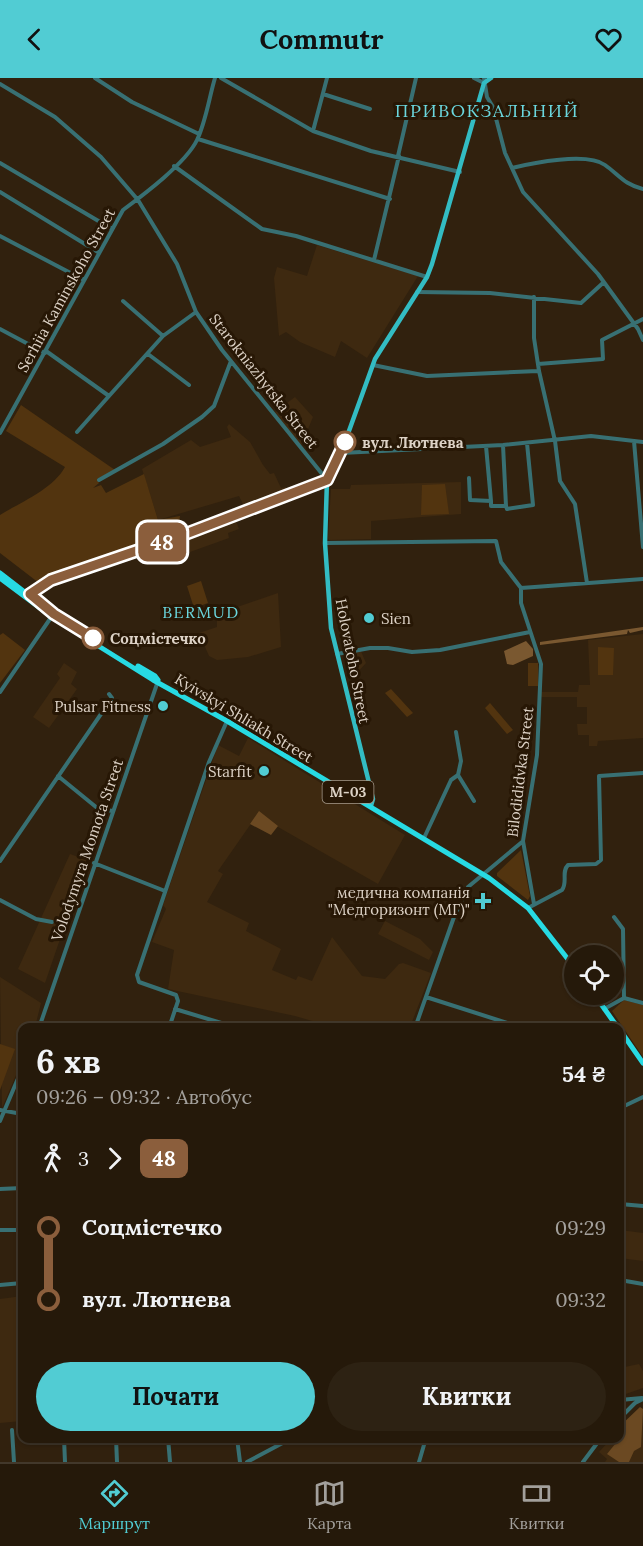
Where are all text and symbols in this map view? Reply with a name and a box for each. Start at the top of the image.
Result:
text: Commutr [259,22,384,56]
icon: back [18,23,51,56]
icon: heart [592,23,625,56]
district label: ПРИВОКЗАЛЬНИЙ [395,99,579,122]
street label: Serhiia Kaminskoho Street [13,204,119,375]
street label: Starokniazhytska Street [205,310,323,452]
marker: вул. Лютнева [334,431,356,453]
place label: вул. Лютнева [362,433,464,452]
line badge: 48 [135,522,189,562]
text: 48 [150,529,174,556]
street label: Holovatoho Street [332,597,374,725]
district label: BERMUD [162,602,240,622]
place label: Sien [381,609,411,628]
marker: Sien [362,611,376,625]
marker: Соцмістечко [82,627,104,649]
place label: Соцмістечко [110,629,206,648]
street label: Kyivskyi Shliakh Street [172,669,317,767]
place label: Pulsar Fitness [54,697,151,716]
marker: Pulsar Fitness [156,699,170,713]
street label: Bilodididvka Street [503,705,537,838]
street label: Volodymyra Momota Street [47,756,127,945]
place label: Starfit [208,762,252,781]
marker: Starfit [257,764,271,778]
road number: М-03 [322,781,374,803]
place label: медична компанія "Медгоризонт (МГ)" [328,883,470,920]
marker: медична компанія "Медгоризонт (МГ)" [474,892,492,910]
map controls [564,945,624,1005]
button: locate [564,945,624,1005]
text: 6 хв [36,1040,101,1082]
text: 54 ₴ [562,1060,606,1088]
text: 09:26 – 09:32 · Автобус [36,1084,252,1109]
icon: walk [36,1142,69,1175]
icon: forward [98,1142,131,1175]
text: 48 [152,1145,176,1172]
text: 3 [78,1146,89,1171]
text: Соцмістечко [82,1213,222,1241]
text: 09:29 [555,1215,606,1240]
text: вул. Лютнева [82,1285,231,1313]
text: 09:32 [555,1287,606,1312]
button: Почати [36,1362,315,1431]
button: Квитки [327,1362,606,1431]
tab: Маршрут [78,1477,150,1533]
tab: Карта [307,1477,352,1533]
tab: Квитки [509,1477,565,1533]

